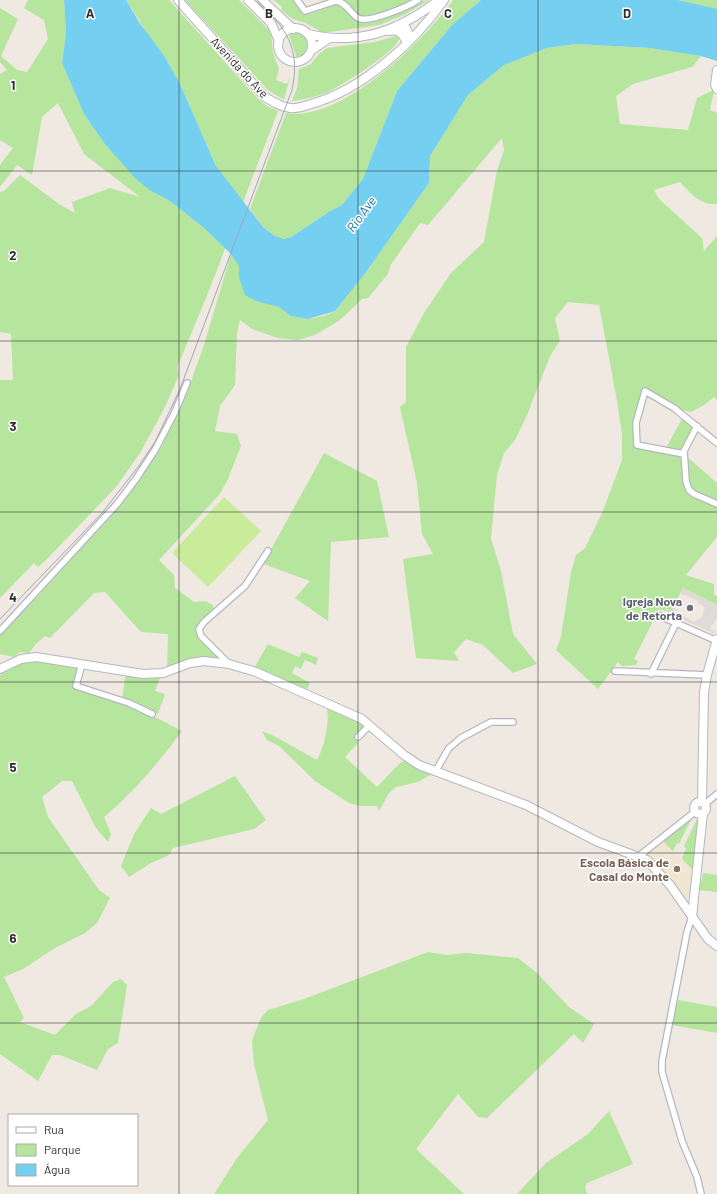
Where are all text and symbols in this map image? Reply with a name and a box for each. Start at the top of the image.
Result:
text: A [86,5,95,21]
text: B [265,5,273,21]
text: C [444,5,452,21]
text: D [623,5,631,21]
street label: Avenida do Ave [208,34,272,100]
text: 1 [11,77,15,93]
water label: Rio Ave [343,193,379,235]
text: 2 [9,247,17,263]
text: 3 [9,418,17,434]
text: 4 [9,589,17,605]
place label: Igreja Nova de Retorta [623,594,682,622]
marker: Igreja Nova de Retorta [685,603,695,613]
text: 5 [9,759,17,775]
place label: Escola Básica de Casal do Monte [580,855,669,883]
marker: Escola Básica de Casal do Monte [672,864,682,874]
text: 6 [10,930,17,946]
legend [8,1114,138,1186]
text: Rua [44,1122,64,1136]
text: Parque [44,1142,81,1156]
text: Água [44,1162,70,1176]

